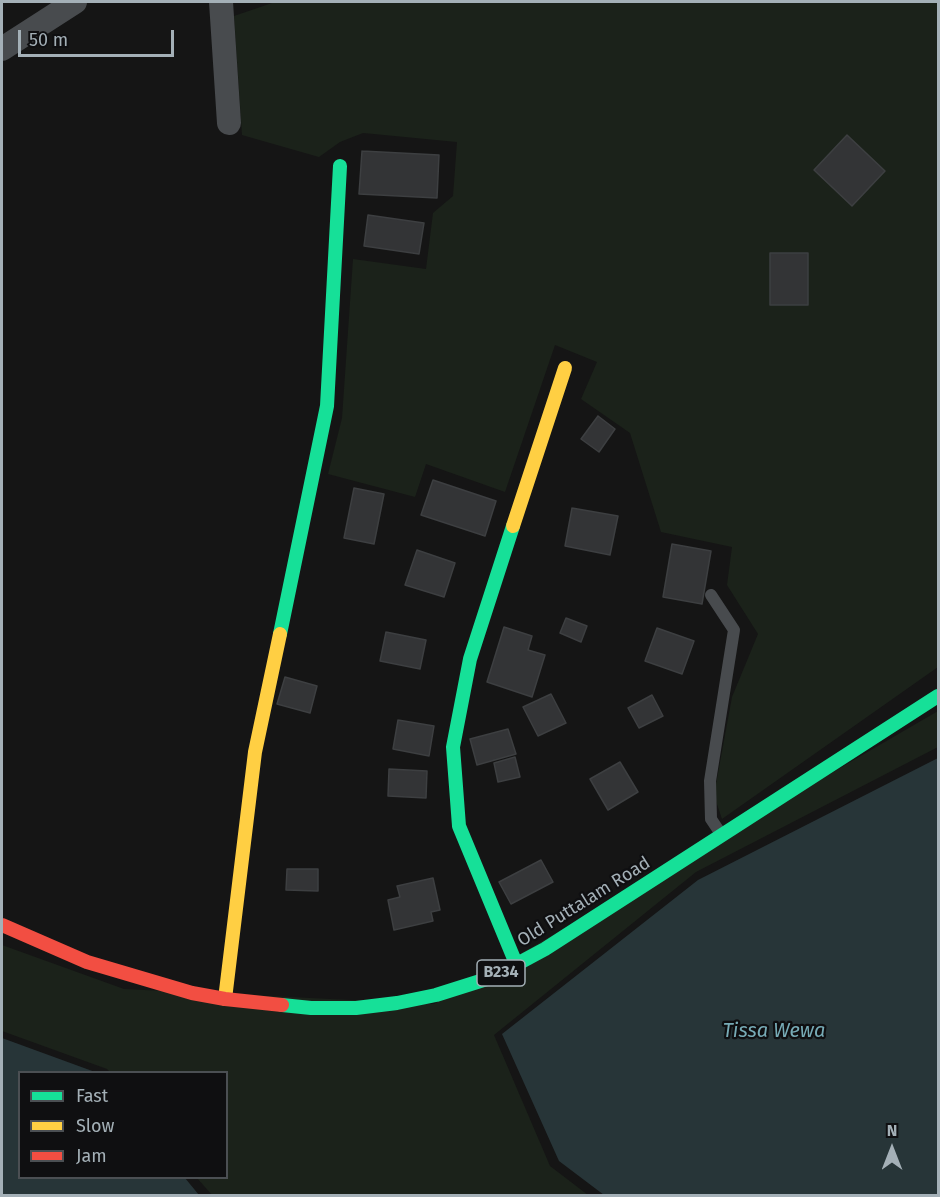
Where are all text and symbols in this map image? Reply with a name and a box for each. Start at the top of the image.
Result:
scale bar [21,18,177,56]
text: 50 m [29,29,68,51]
street label: Old Puttalam Road [513,852,655,952]
road number: B234 [477,960,525,986]
water label: Tissa Wewa [723,1019,825,1043]
legend [18,1071,228,1179]
text: Fast [76,1085,108,1107]
text: Slow [76,1115,114,1137]
north arrow [862,1119,922,1179]
text: N [887,1121,897,1140]
text: Jam [76,1145,107,1167]

